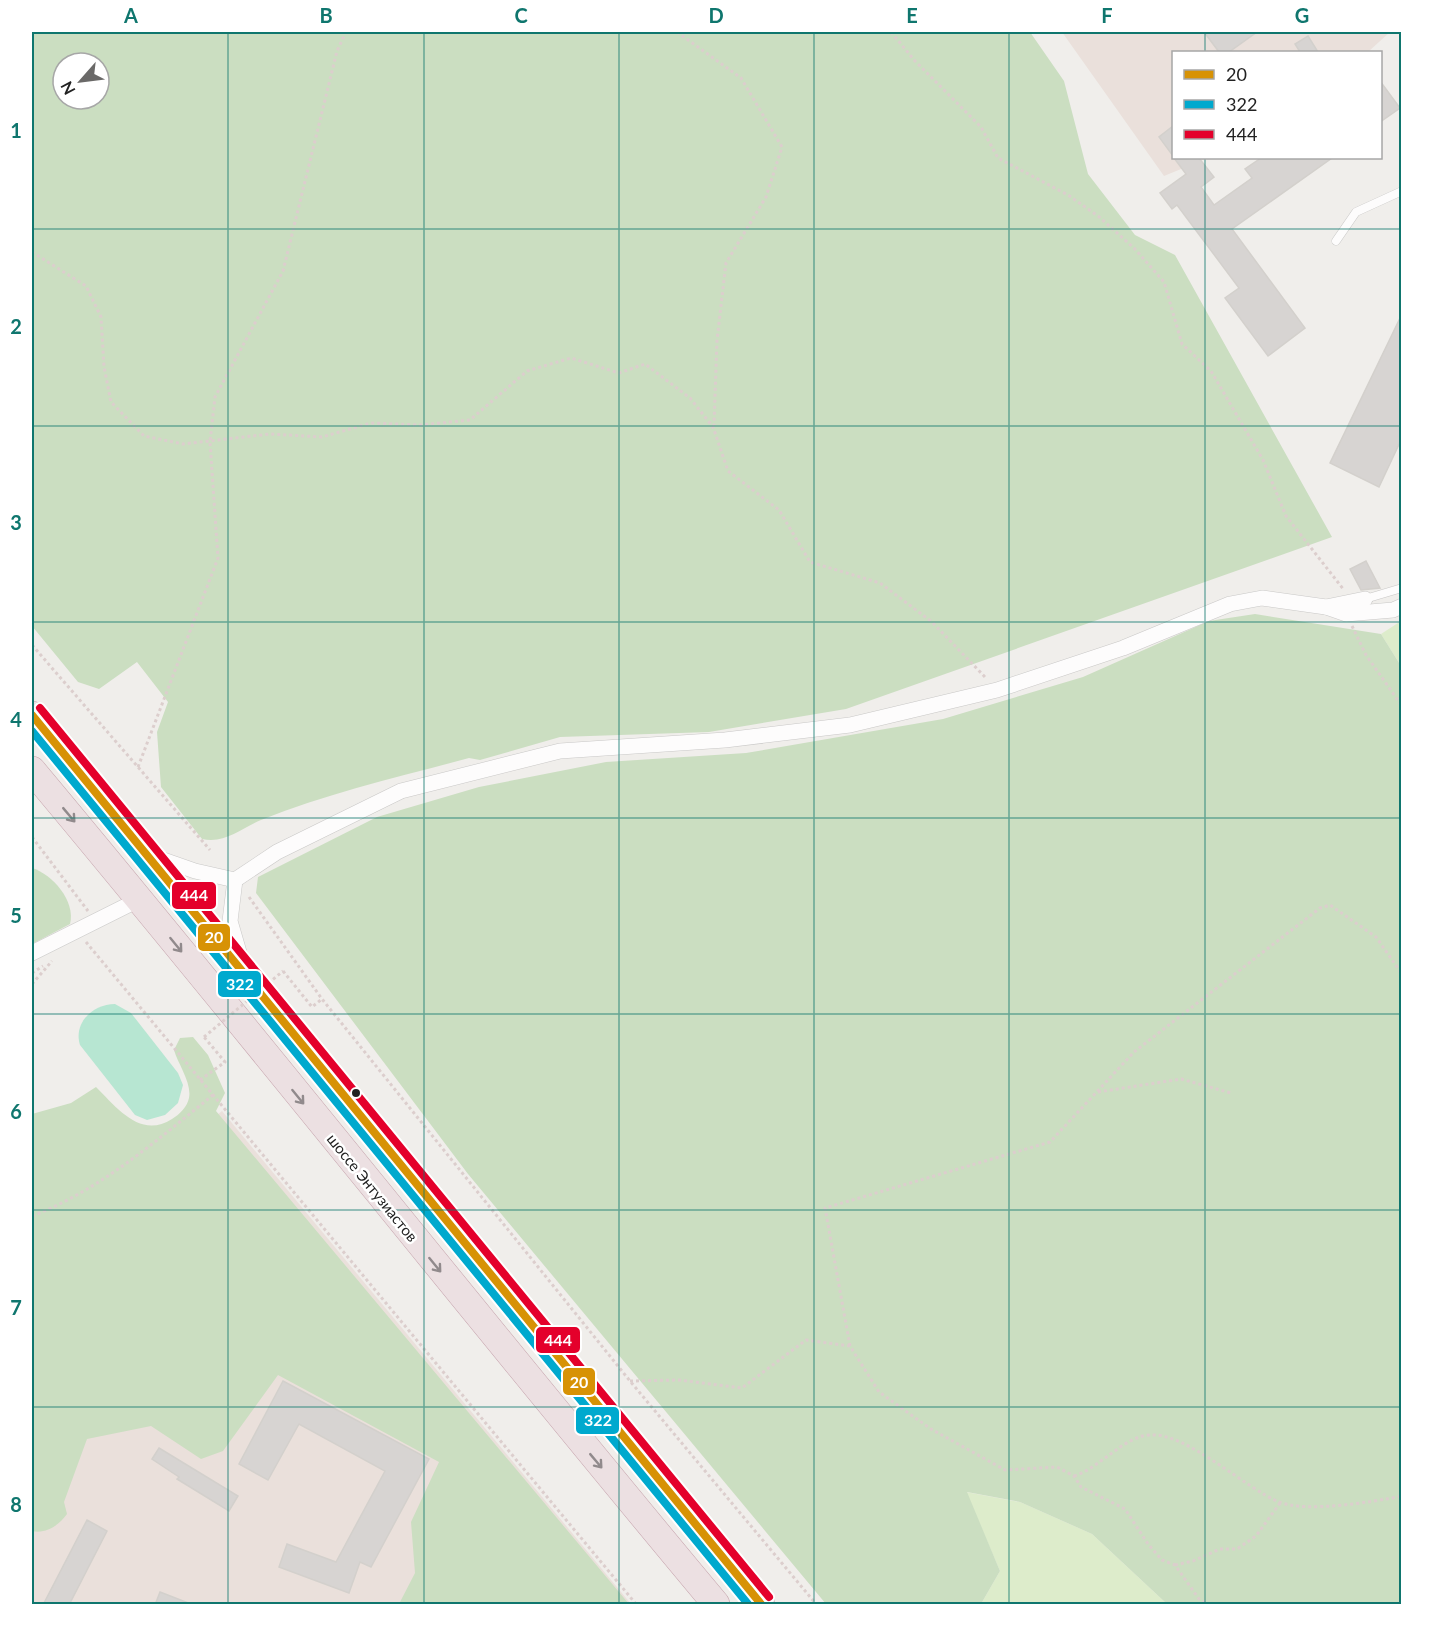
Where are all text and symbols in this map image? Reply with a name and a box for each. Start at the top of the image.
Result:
text: A [123,3,138,27]
text: B [319,3,333,27]
text: C [514,3,528,27]
text: D [708,3,724,27]
text: E [906,3,918,27]
text: F [1101,3,1113,27]
text: G [1295,3,1309,27]
north arrow [51,51,111,111]
legend [1172,51,1382,159]
text: 20 [1226,63,1247,85]
text: N [56,78,79,98]
text: 322 [1226,93,1257,115]
text: 1 [10,118,22,142]
text: 444 [1226,123,1257,145]
text: 2 [10,314,22,338]
text: 3 [10,510,22,534]
text: 4 [10,707,22,731]
one-way arrow [62,807,76,822]
line badge: 444 [171,881,217,910]
text: 444 [180,885,208,904]
text: 5 [10,903,22,927]
line badge: 20 [197,923,231,952]
text: 20 [205,927,223,946]
one-way arrow [170,937,183,953]
line badge: 322 [217,970,262,998]
text: 322 [226,974,254,993]
unlabelled marker [350,1087,362,1099]
one-way arrow [292,1089,305,1105]
text: 6 [10,1099,22,1123]
street label: шоссе Энтузиастов [324,1130,422,1245]
one-way arrow [428,1257,441,1273]
text: 7 [10,1295,22,1319]
line badge: 444 [535,1326,581,1354]
text: 444 [544,1330,572,1349]
line badge: 20 [562,1367,596,1396]
text: 20 [570,1372,588,1391]
line badge: 322 [575,1406,620,1435]
text: 322 [584,1410,612,1429]
one-way arrow [589,1453,602,1469]
text: 8 [10,1492,22,1516]

